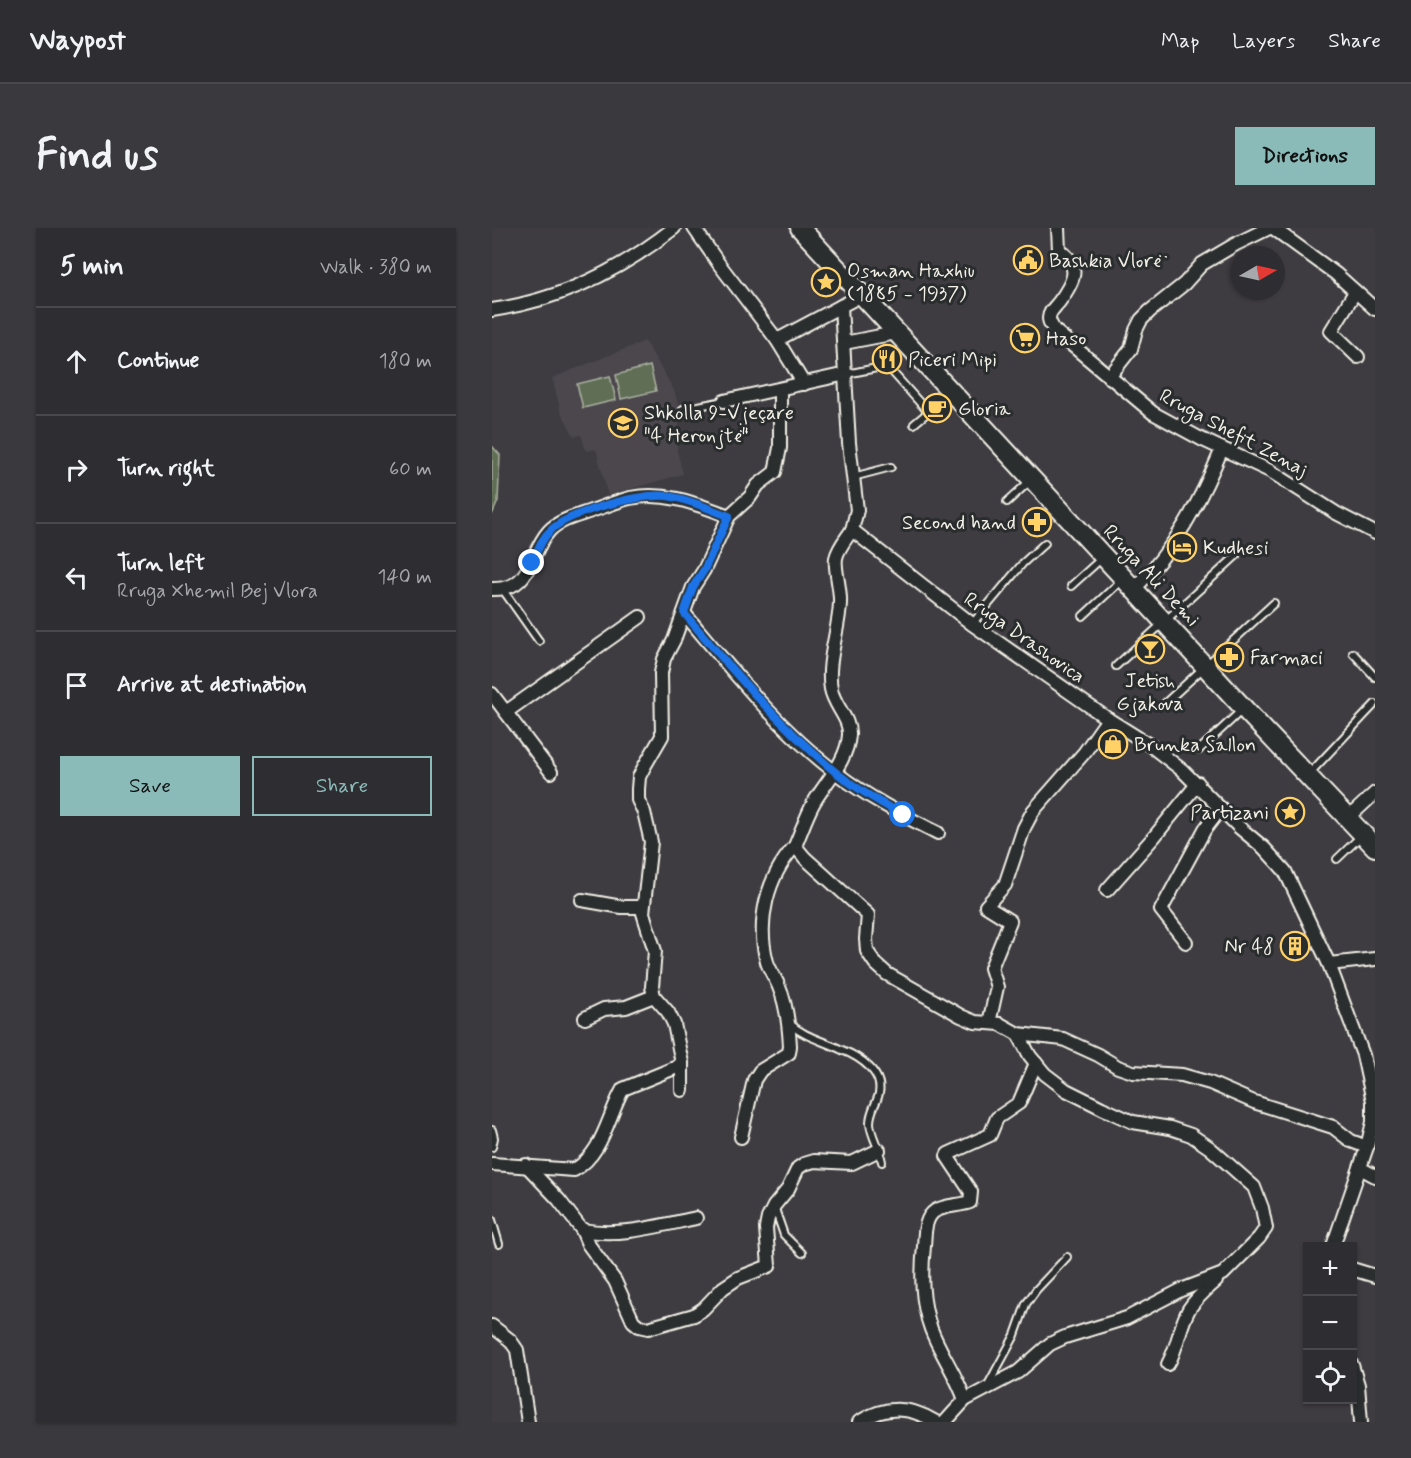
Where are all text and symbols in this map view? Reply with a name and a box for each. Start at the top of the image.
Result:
text: Waypost [30,23,126,60]
text: Map [1161,27,1199,55]
text: Layers [1232,27,1295,55]
text: Share [1328,27,1381,55]
button: Directions [1235,127,1375,185]
text: Find us [36,129,158,184]
public building icon: Bashkia Vlorë [1012,244,1044,276]
north arrow [1231,246,1285,300]
place label: Bashkia Vlorë [1049,248,1168,275]
text: 5 min [60,250,124,284]
text: Walk · 380 m [320,254,432,281]
place label: Osman Haxhiu (1885 - 1937) [847,258,975,308]
place icon: Osman Haxhiu (1885 - 1937) [810,266,842,298]
supermarket icon: Haso [1009,322,1041,354]
place label: Haso [1046,326,1086,353]
restaurant icon: Piceri Mipi [871,343,903,375]
icon: ahead [60,345,93,378]
text: Continue [117,347,199,375]
place label: Piceri Mipi [908,347,997,374]
text: 180 m [379,348,432,375]
street label: Rruga Shefit Zenaj [1154,383,1312,485]
cafe icon: Gloria [921,392,953,424]
place label: Gloria [958,396,1012,423]
place label: Shkolla 9-Vjeçare "4 Heronjtë" [644,400,794,450]
school or university icon: Shkolla 9-Vjeçare "4 Heronjtë" [607,407,639,439]
icon: right [60,453,93,486]
text: Turn right [117,455,215,483]
text: 60 m [389,456,432,483]
pharmacy icon: Second hand [1021,506,1053,538]
place label: Second hand [902,510,1016,537]
street label: Rruga Ali Demi [1096,519,1205,634]
hotel icon: Kudhesi [1166,531,1198,563]
place label: Kudhesi [1203,535,1268,562]
route end [518,549,544,575]
text: Turn left [117,550,205,578]
icon: left [60,561,93,594]
text: 140 m [378,564,432,591]
text: Rruga Xhemil Bej Vlora [117,578,318,605]
street label: Rruga Drashovica [957,586,1090,691]
bar icon: Jetish Gjakova [1134,633,1166,665]
pharmacy icon: Farmaci [1213,641,1245,673]
place label: Farmaci [1250,645,1323,672]
place label: Jetish Gjakova [1116,668,1184,718]
icon: arrive [60,669,93,702]
text: Arrive at destination [117,671,307,699]
shop icon: Brunka Sallon [1097,728,1129,760]
place label: Brunka Sallon [1134,732,1256,759]
button: Save [60,756,240,816]
button: Share [252,756,432,816]
place icon: Partizani [1274,796,1306,828]
place label: Partizani [1190,800,1269,827]
route start [889,801,915,827]
building icon: Nr 48 [1279,930,1311,962]
place label: Nr 48 [1224,934,1274,961]
map controls [1303,1242,1357,1404]
button: + [1303,1242,1357,1296]
button: − [1303,1296,1357,1350]
button: locate [1303,1350,1357,1404]

